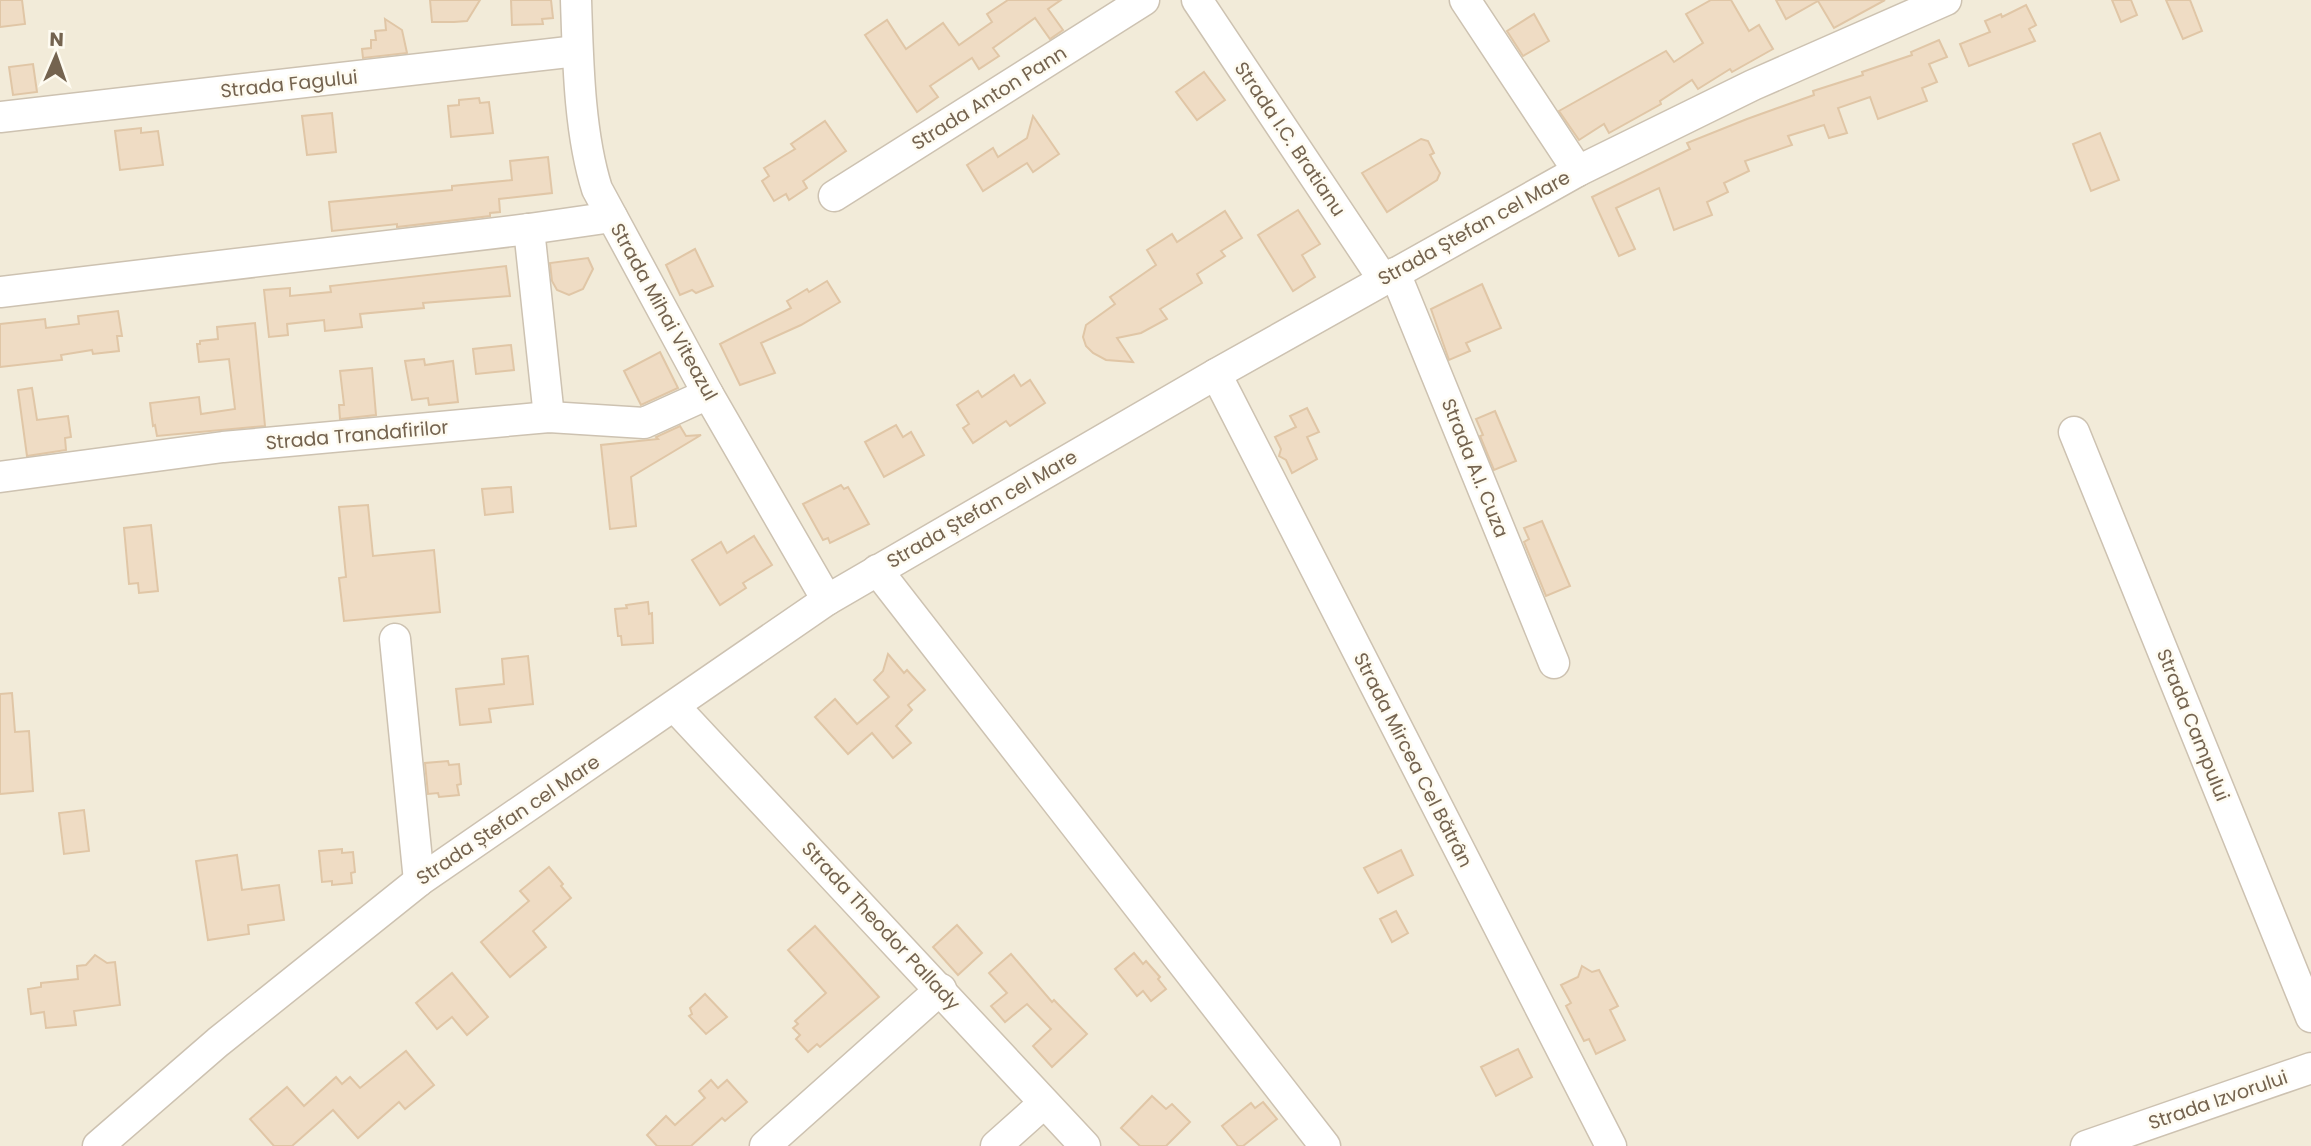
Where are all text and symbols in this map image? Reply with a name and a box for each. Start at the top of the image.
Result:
north arrow [21,21,91,91]
text: N [49,26,64,53]
street label: Strada Anton Pann [906,39,1072,157]
street label: Strada I.C. Bratianu [1228,56,1352,222]
street label: Strada Fagului [219,63,359,105]
street label: Strada Ștefan cel Mare [1373,164,1575,292]
street label: Strada Mihai Viteazul [604,218,724,406]
street label: Strada A.I. Cuza [1435,395,1515,541]
street label: Strada Trandafirilor [264,414,450,456]
street label: Strada Ștefan cel Mare [882,443,1082,575]
street label: Strada Campului [2150,645,2236,805]
street label: Strada Mircea Cel Bătrân [1347,648,1479,872]
street label: Strada Ștefan cel Mare [411,748,605,892]
street label: Strada Theodor Pallady [795,836,967,1017]
street label: Strada Izvorului [2145,1064,2291,1136]

